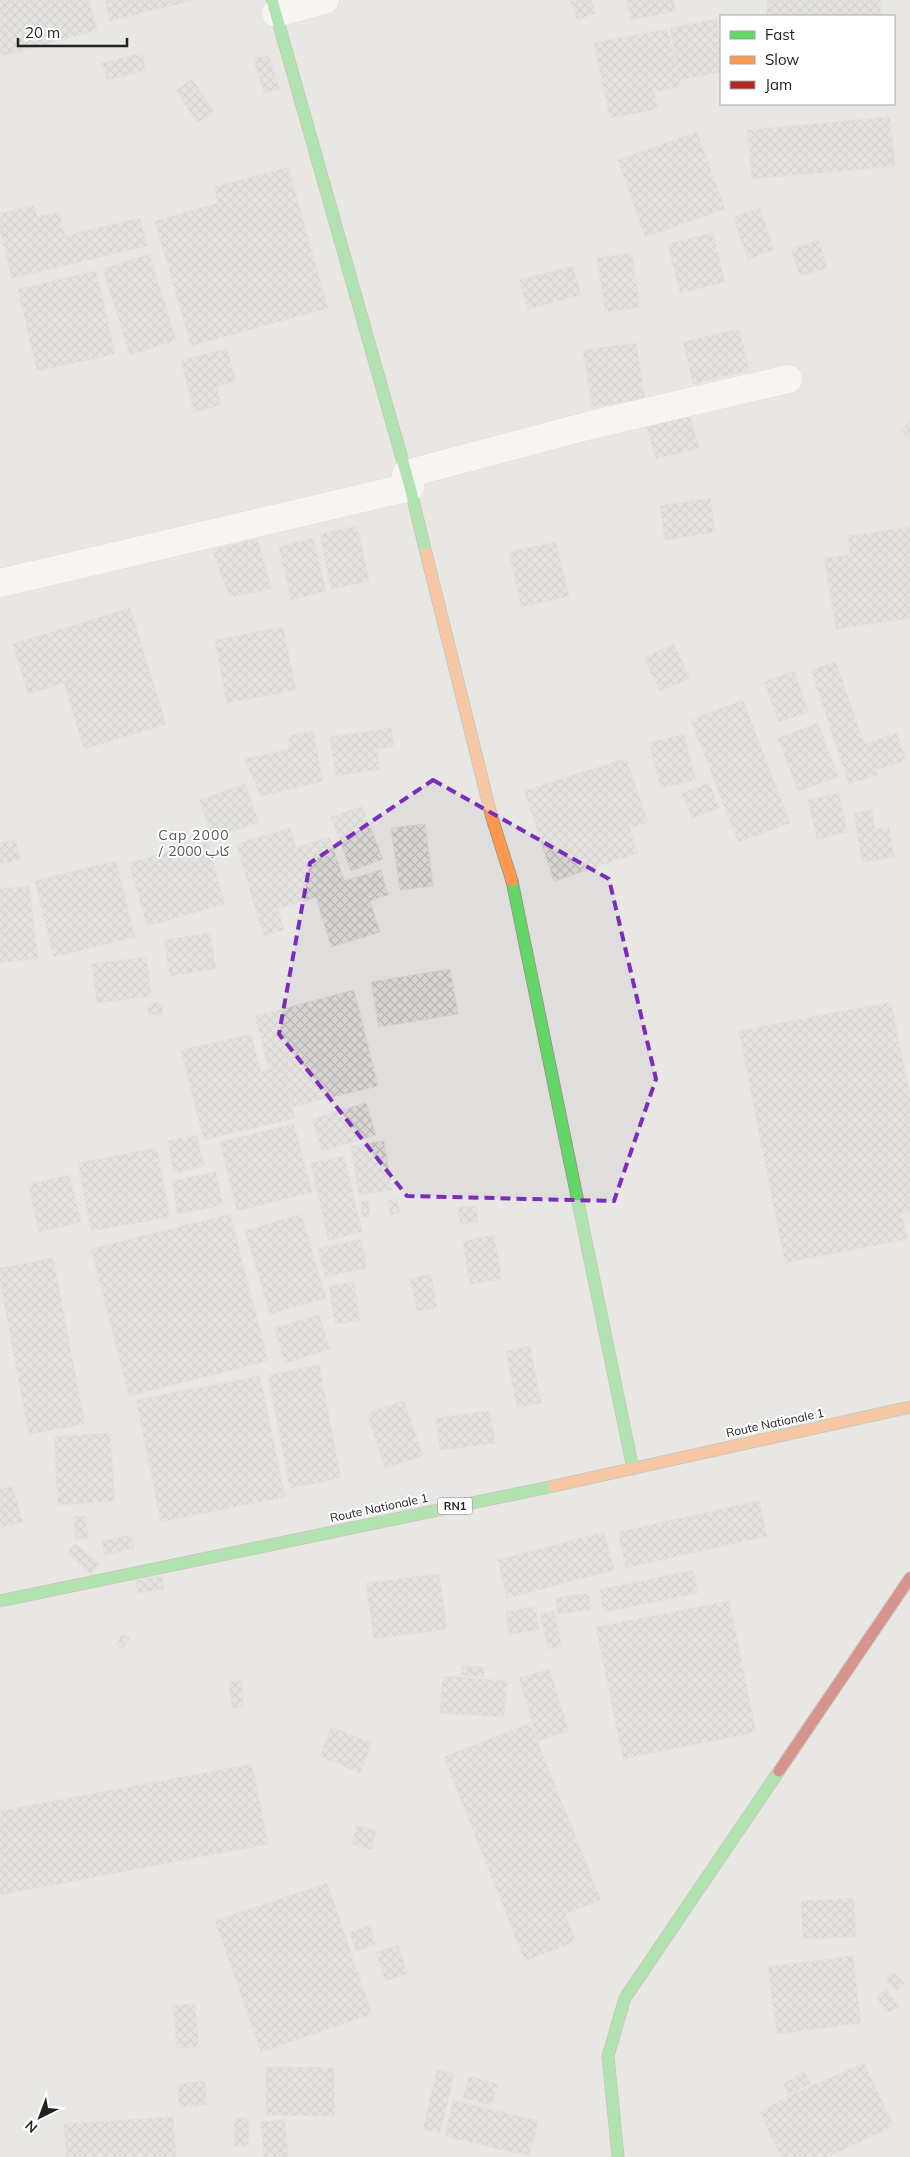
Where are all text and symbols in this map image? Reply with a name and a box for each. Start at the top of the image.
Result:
scale bar [18,15,126,47]
legend [720,15,895,105]
text: 20 m [25,23,60,42]
text: Fast [765,25,795,44]
text: Slow [765,50,799,69]
text: Jam [765,75,792,94]
district label: Cap 2000 / كاب 2000 [158,826,230,860]
street label: Route Nationale 1 [725,1405,825,1440]
street label: Route Nationale 1 [329,1490,429,1525]
road number: RN1 [438,1498,472,1514]
north arrow [15,2092,65,2142]
text: N [21,2116,41,2137]

